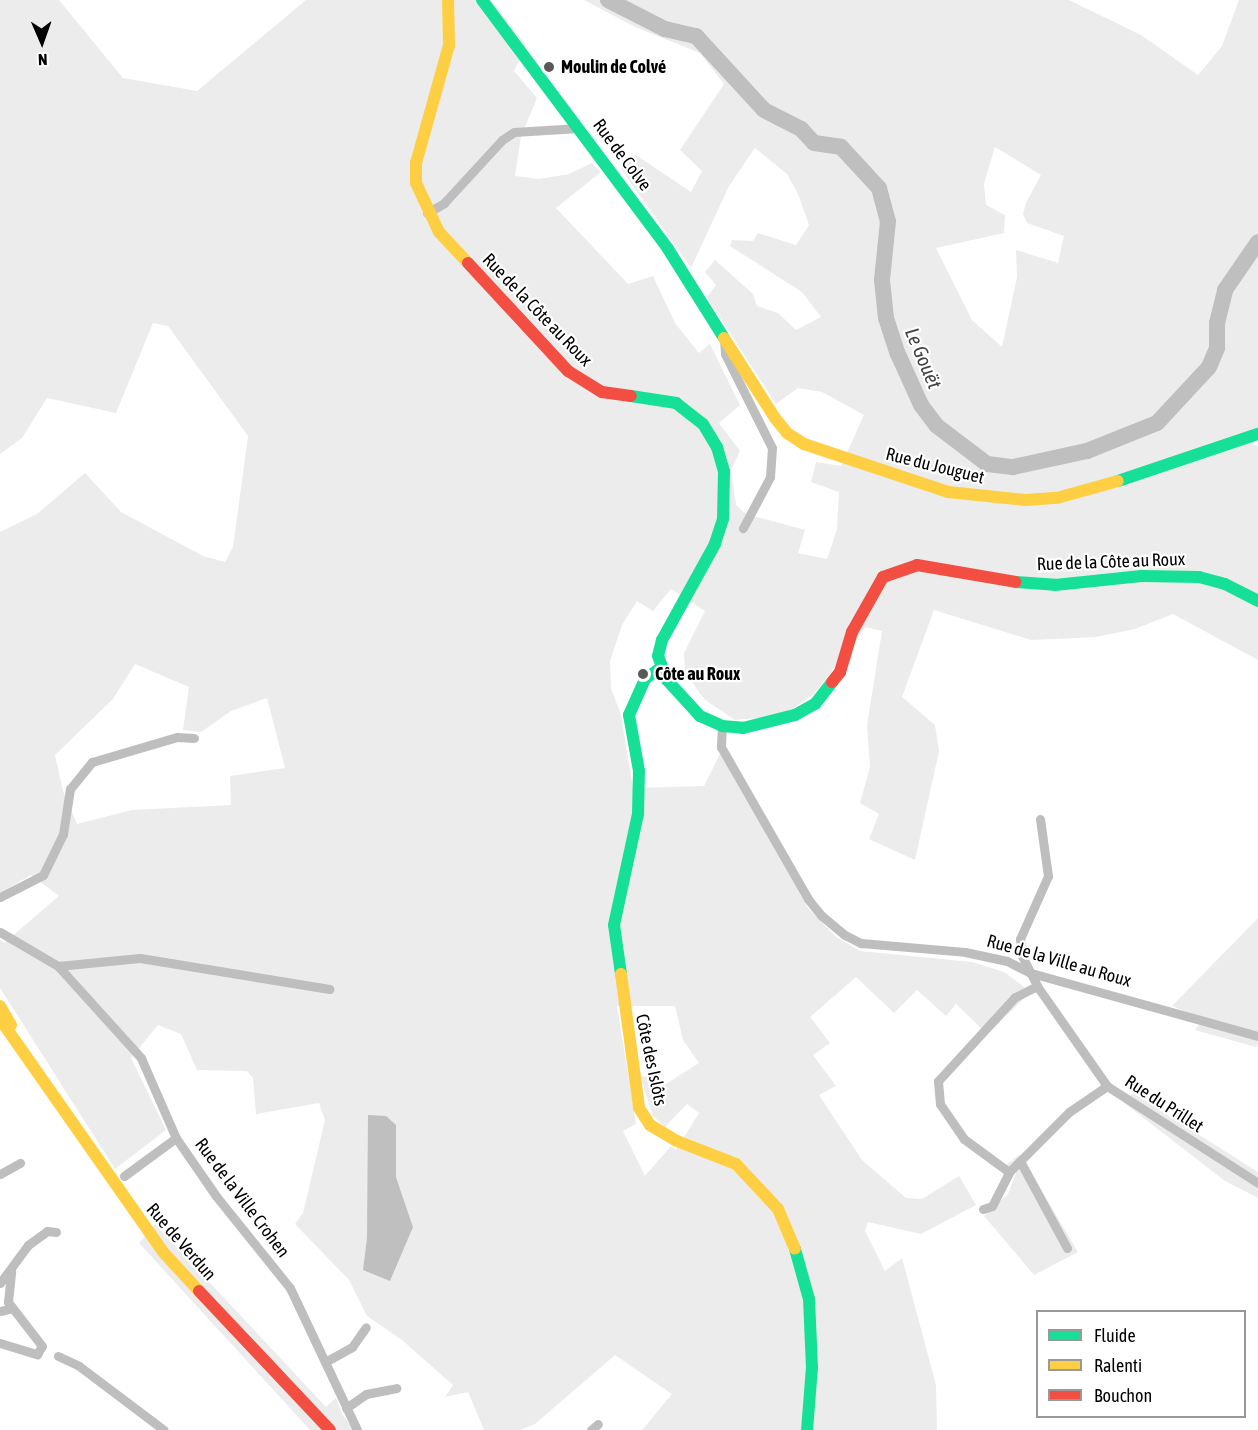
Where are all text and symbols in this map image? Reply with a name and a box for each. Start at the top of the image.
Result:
north arrow [12,12,72,72]
text: N [38,51,48,69]
place label: Moulin de Colvé [561,56,666,78]
marker: Moulin de Colvé [542,60,556,74]
street label: Rue de Colve [588,115,656,195]
street label: Rue de la Côte au Roux [478,249,596,371]
water label: Le Gouët [900,324,948,392]
street label: Rue du Jouguet [884,443,986,489]
street label: Rue de la Côte au Roux [1037,549,1185,575]
place label: Côte au Roux [655,663,740,685]
marker: Côte au Roux [636,667,650,681]
street label: Rue de la Ville au Roux [984,930,1134,992]
street label: Côte des Islôts [631,1012,671,1108]
street label: Rue du Prillet [1121,1071,1207,1137]
street label: Rue de la Ville Crohen [190,1134,294,1262]
street label: Rue de Verdun [142,1199,220,1285]
legend [1036,1310,1246,1418]
text: Fluide [1094,1325,1136,1346]
text: Ralenti [1094,1355,1142,1376]
text: Bouchon [1094,1385,1152,1406]

